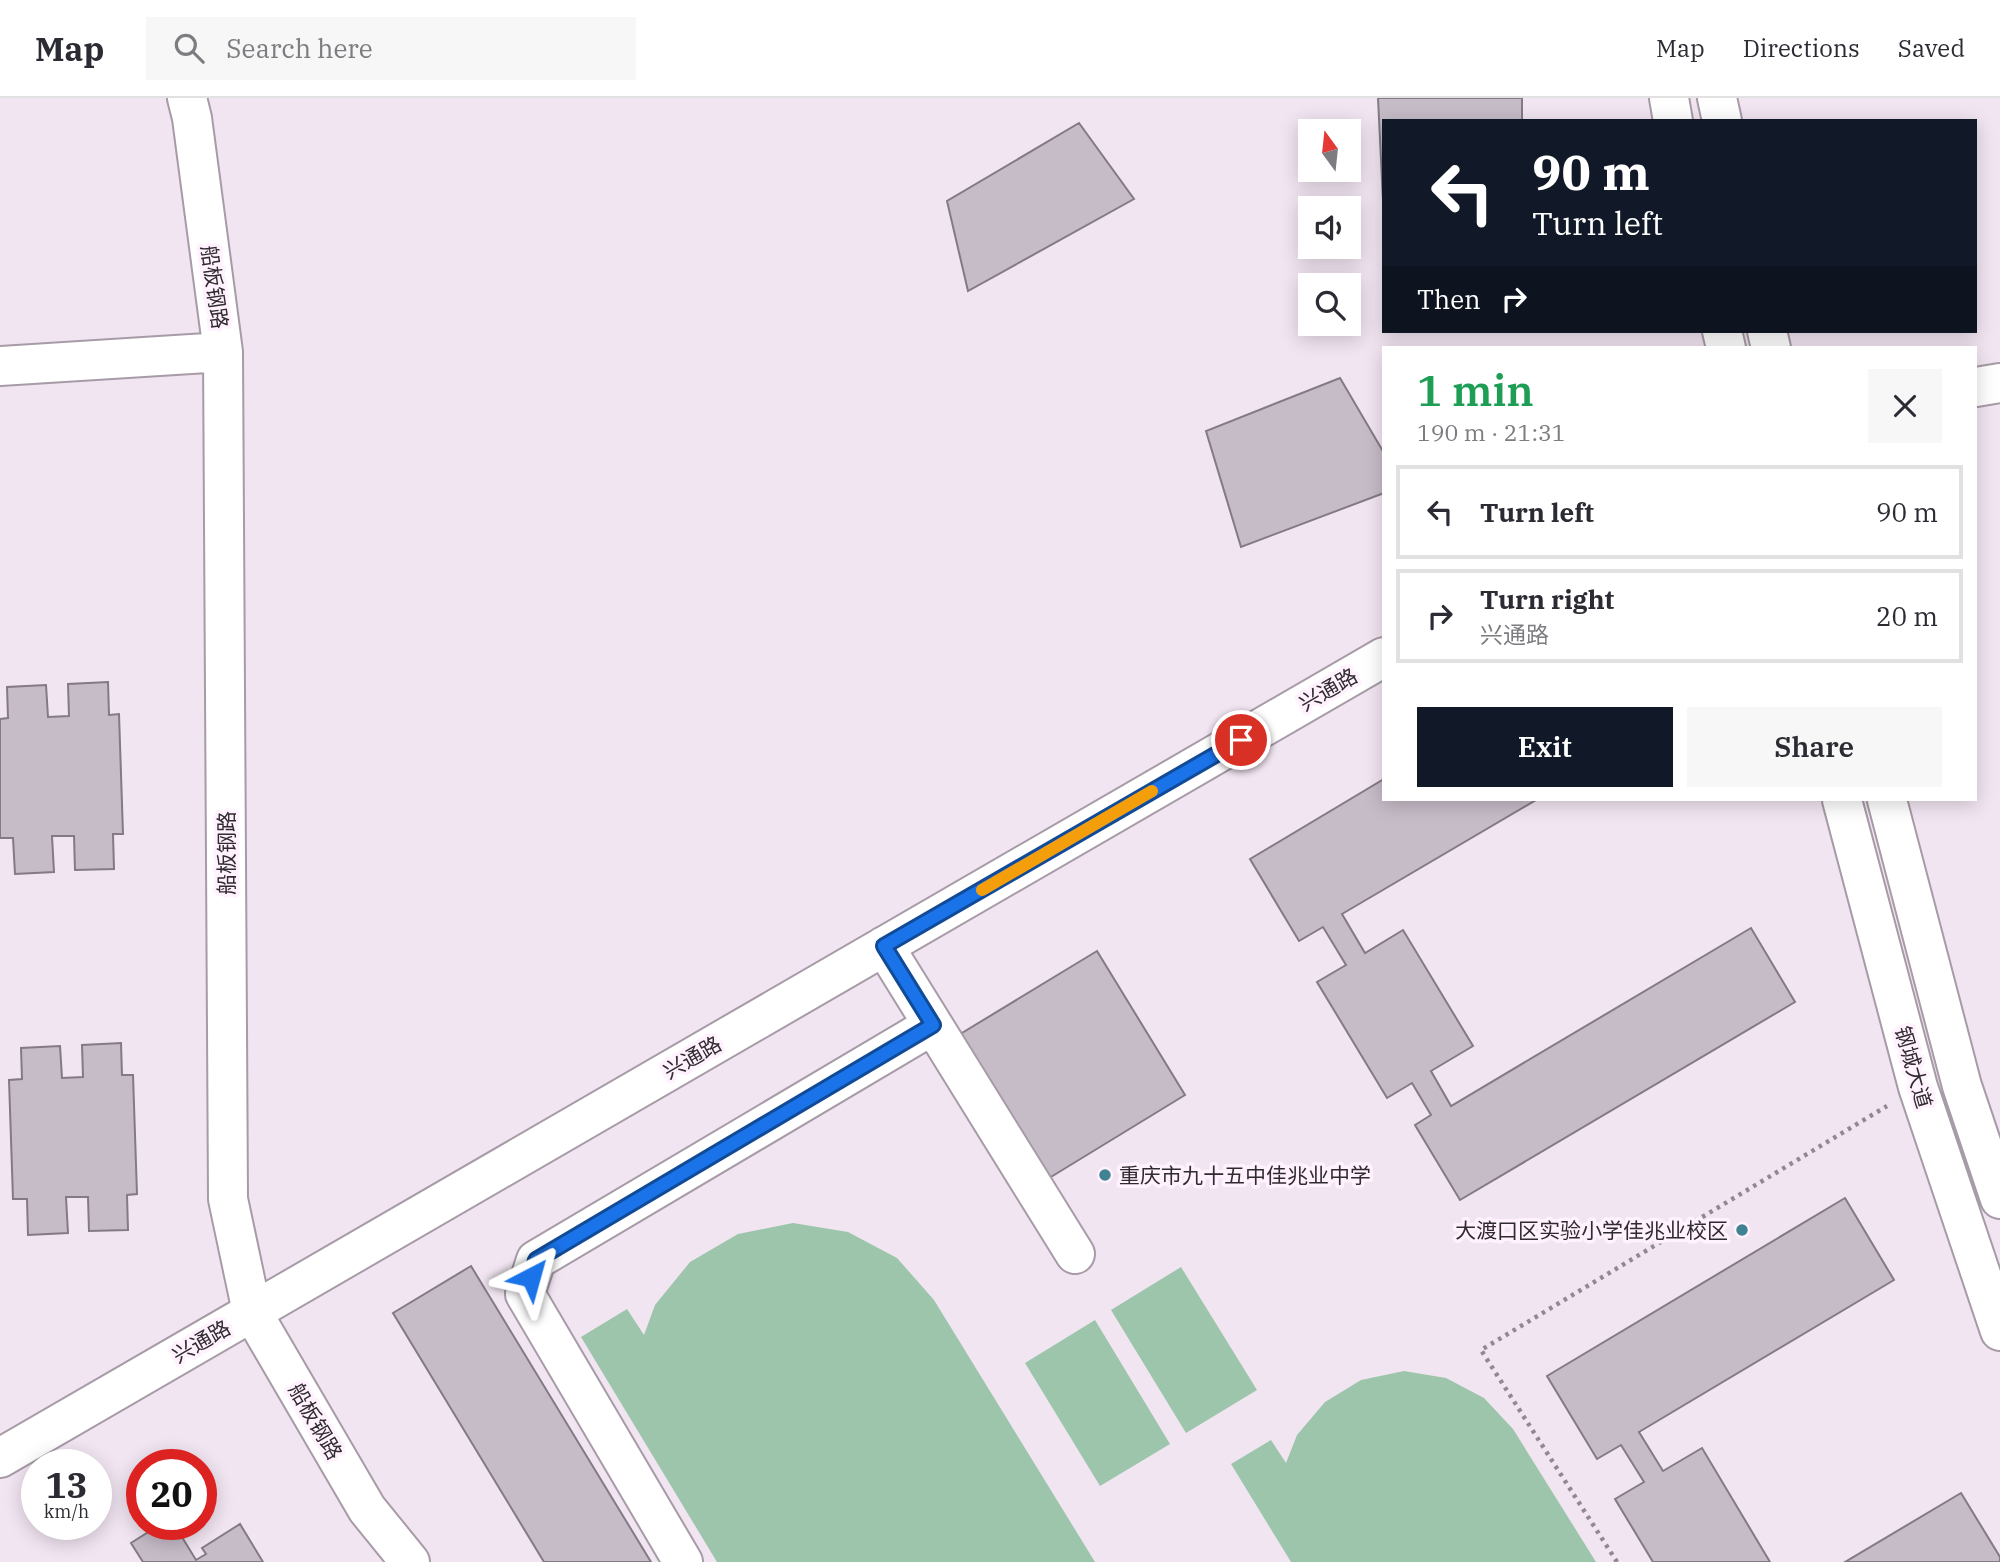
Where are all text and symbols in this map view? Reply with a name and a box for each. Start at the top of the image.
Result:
search box [146,17,636,80]
text: Map [35,27,104,70]
icon: search [170,29,208,67]
text: Search here [226,31,373,65]
text: Map [1656,32,1705,64]
text: Directions [1743,32,1860,64]
text: Saved [1898,32,1965,64]
north arrow [1298,119,1362,182]
map controls [1298,119,1361,336]
text: 90 m [1532,140,1650,203]
icon: left [1417,147,1508,238]
button: sound [1298,196,1361,259]
text: Turn left [1532,202,1663,244]
street label: 船板钢路 [195,243,235,331]
button: search [1298,273,1361,336]
icon: right [1495,280,1533,318]
text: Then [1417,282,1481,316]
text: 1 min [1417,363,1534,418]
button: close [1868,369,1942,443]
text: 190 m · 21:31 [1417,417,1566,447]
icon: left [1421,493,1459,531]
text: Turn left [1480,495,1594,529]
text: 90 m [1876,495,1938,529]
text: Turn right [1480,582,1614,616]
icon: right [1421,597,1459,635]
text: 20 m [1876,599,1938,633]
text: 兴通路 [1480,619,1549,649]
street label: 兴通路 [1294,661,1362,717]
button: Exit [1417,707,1673,787]
button: Share [1687,707,1942,787]
pin [1211,710,1271,770]
icon: arrive [1222,721,1260,759]
street label: 船板钢路 [212,811,240,895]
street label: 钢城大道 [1889,1023,1939,1111]
street label: 兴通路 [658,1029,726,1085]
place label: 重庆市九十五中佳兆业中学 [1119,1161,1371,1189]
marker: 重庆市九十五中佳兆业中学 [1097,1167,1113,1183]
place label: 大渡口区实验小学佳兆业校区 [1455,1216,1728,1244]
marker: 大渡口区实验小学佳兆业校区 [1734,1222,1750,1238]
position arrow [494,1240,568,1314]
street label: 兴通路 [167,1313,235,1369]
street label: 船板钢路 [283,1378,349,1464]
speed limit sign: 20 [126,1449,217,1540]
text: 13 [45,1462,88,1508]
text: km/h [44,1500,89,1523]

